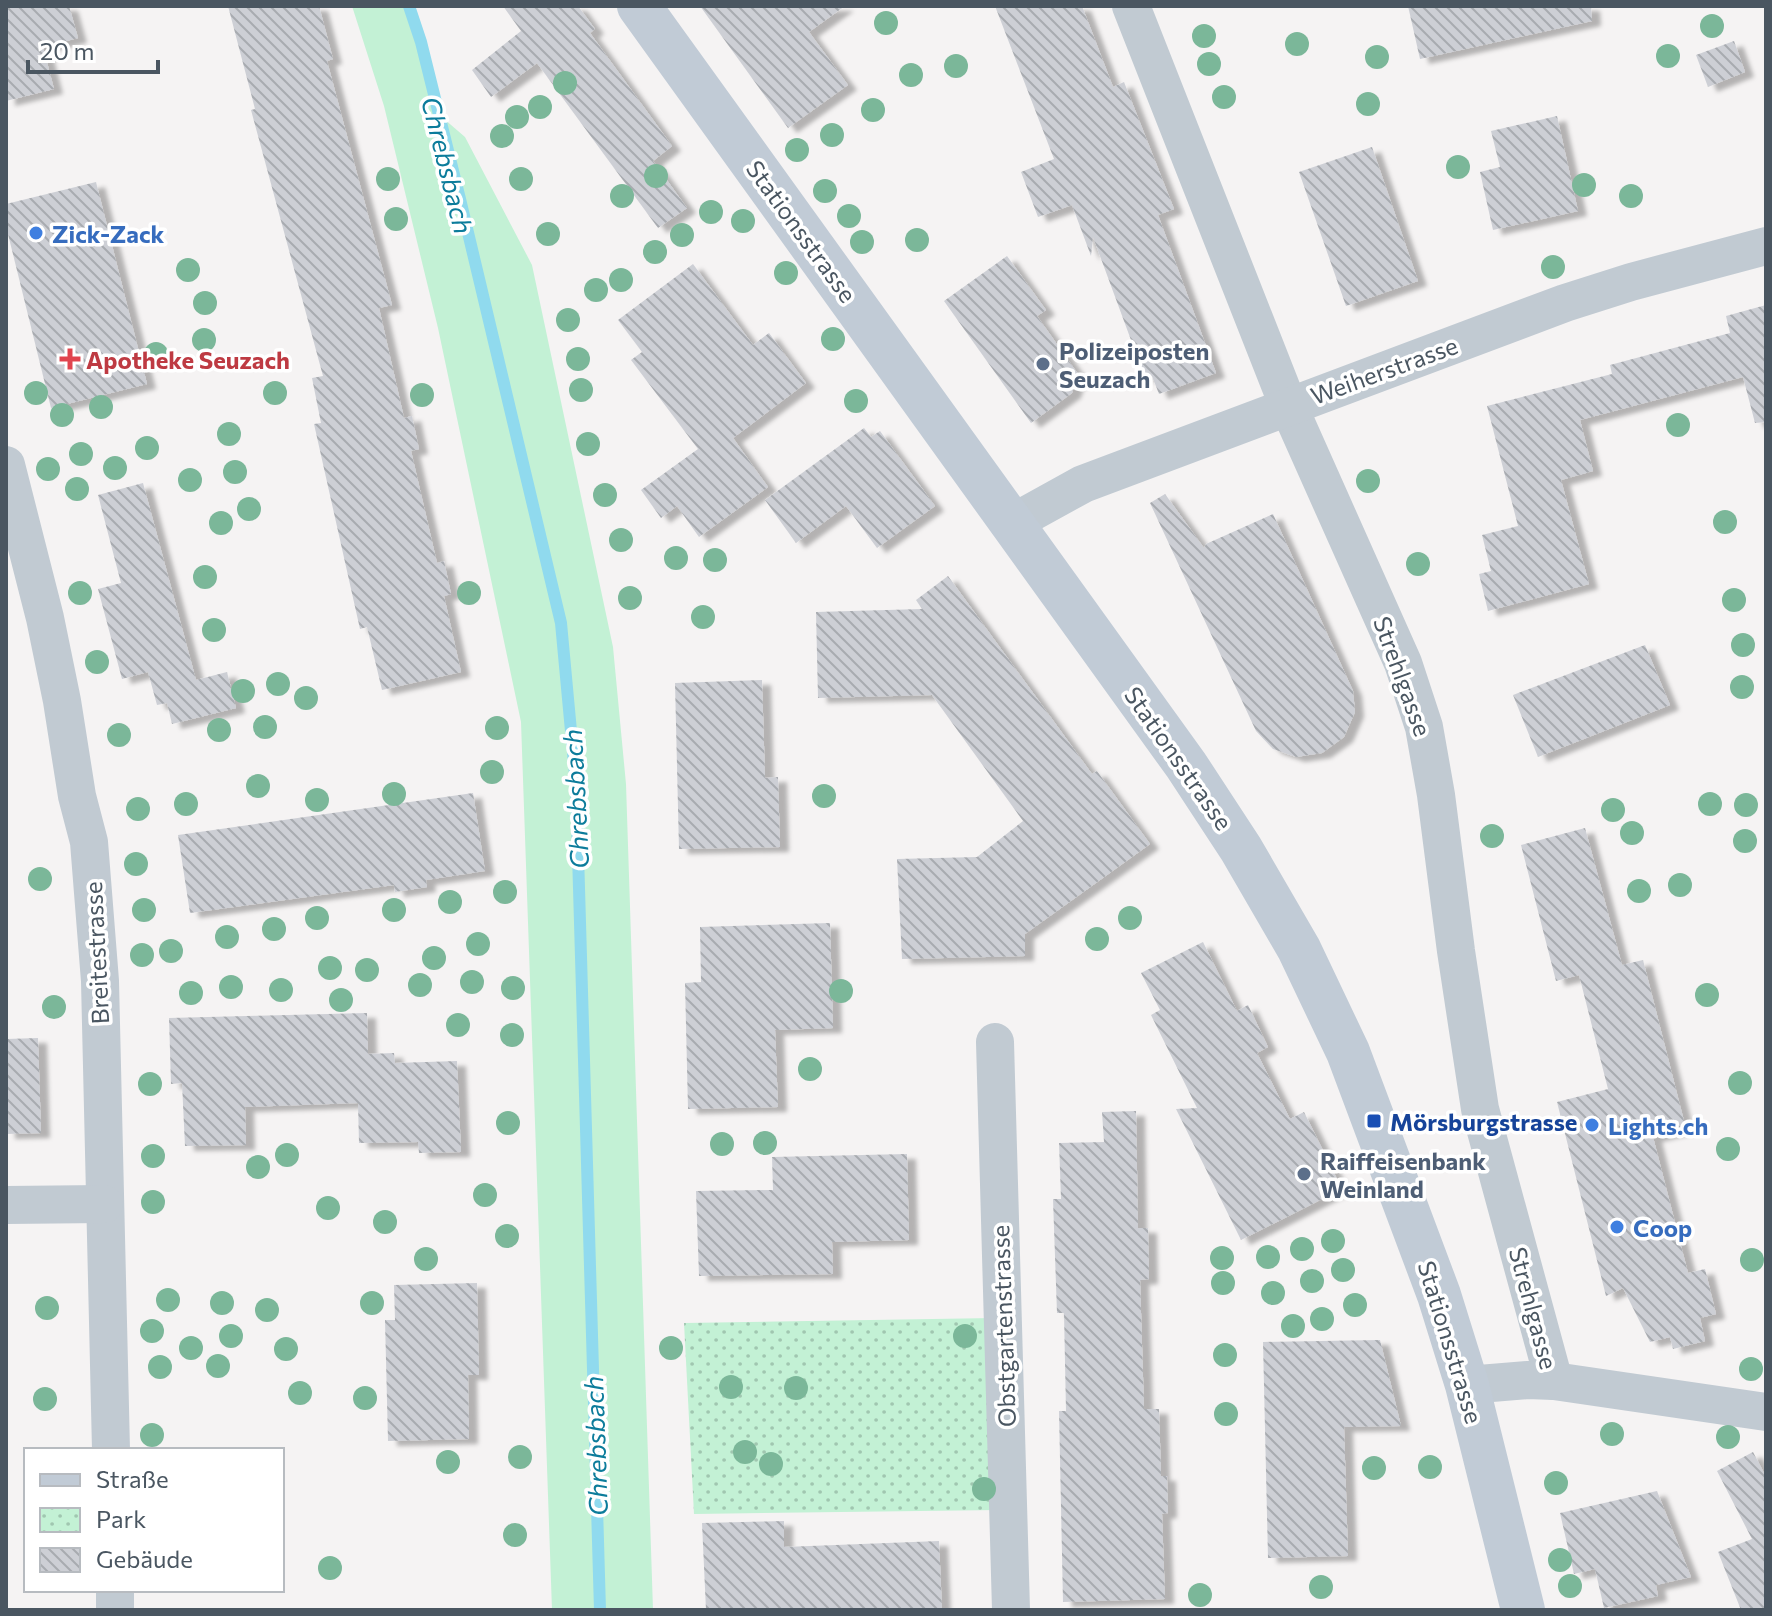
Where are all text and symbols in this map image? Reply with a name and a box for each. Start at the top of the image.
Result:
scale bar [28,24,158,74]
text: 20 m [40,36,94,65]
water label: Chrebsbach [416,93,480,237]
street label: Stationsstrasse [741,154,863,308]
place label: Zick-Zack [52,219,165,248]
marker: Zick-Zack [27,224,45,242]
street label: Weiherstrasse [1307,330,1461,410]
place label: Polizeiposten Seuzach [1059,336,1209,393]
place label: Apotheke Seuzach [86,345,290,374]
marker: Apotheke Seuzach [61,350,79,368]
marker: Polizeiposten Seuzach [1034,355,1052,373]
street label: Strehlgasse [1368,612,1438,740]
street label: Stationsstrasse [1119,681,1239,835]
water label: Chrebsbach [556,728,594,870]
street label: Breitestrasse [78,881,114,1025]
place label: Mörsburgstrasse [1390,1107,1577,1136]
place label: Lights.ch [1608,1111,1708,1140]
marker: Mörsburgstrasse [1365,1112,1383,1130]
marker: Lights.ch [1583,1116,1601,1134]
place label: Raiffeisenbank Weinland [1320,1146,1486,1203]
marker: Raiffeisenbank Weinland [1295,1165,1313,1183]
place label: Coop [1633,1213,1692,1242]
marker: Coop [1608,1218,1626,1236]
street label: Obstgartenstrasse [985,1224,1021,1428]
street label: Strehlgasse [1504,1244,1564,1372]
street label: Stationsstrasse [1413,1257,1489,1427]
water label: Chrebsbach [577,1375,613,1517]
legend [24,1448,284,1592]
text: Straße [96,1464,169,1493]
text: Park [96,1504,146,1533]
text: Gebäude [96,1544,193,1573]

